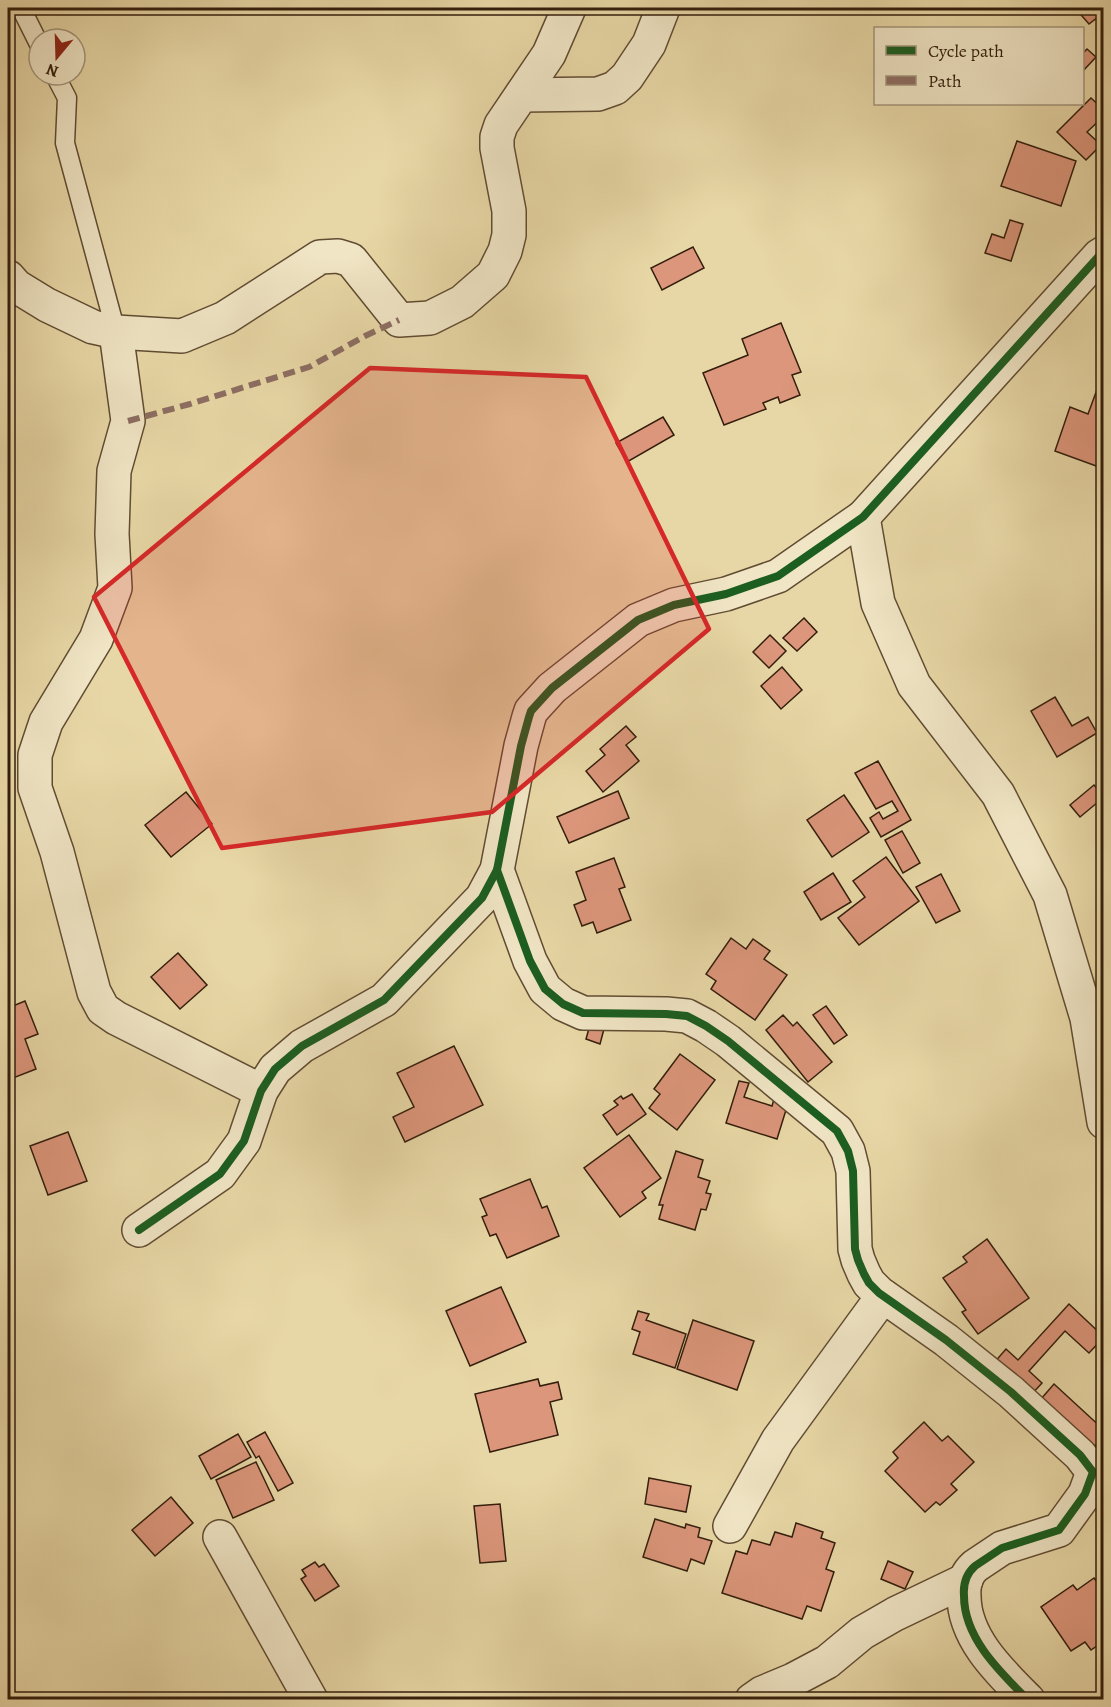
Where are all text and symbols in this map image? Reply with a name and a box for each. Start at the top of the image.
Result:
north arrow [27,27,87,87]
legend [874,27,1084,105]
text: Cycle path [928,39,1004,63]
text: N [43,58,62,83]
text: Path [928,69,962,93]

